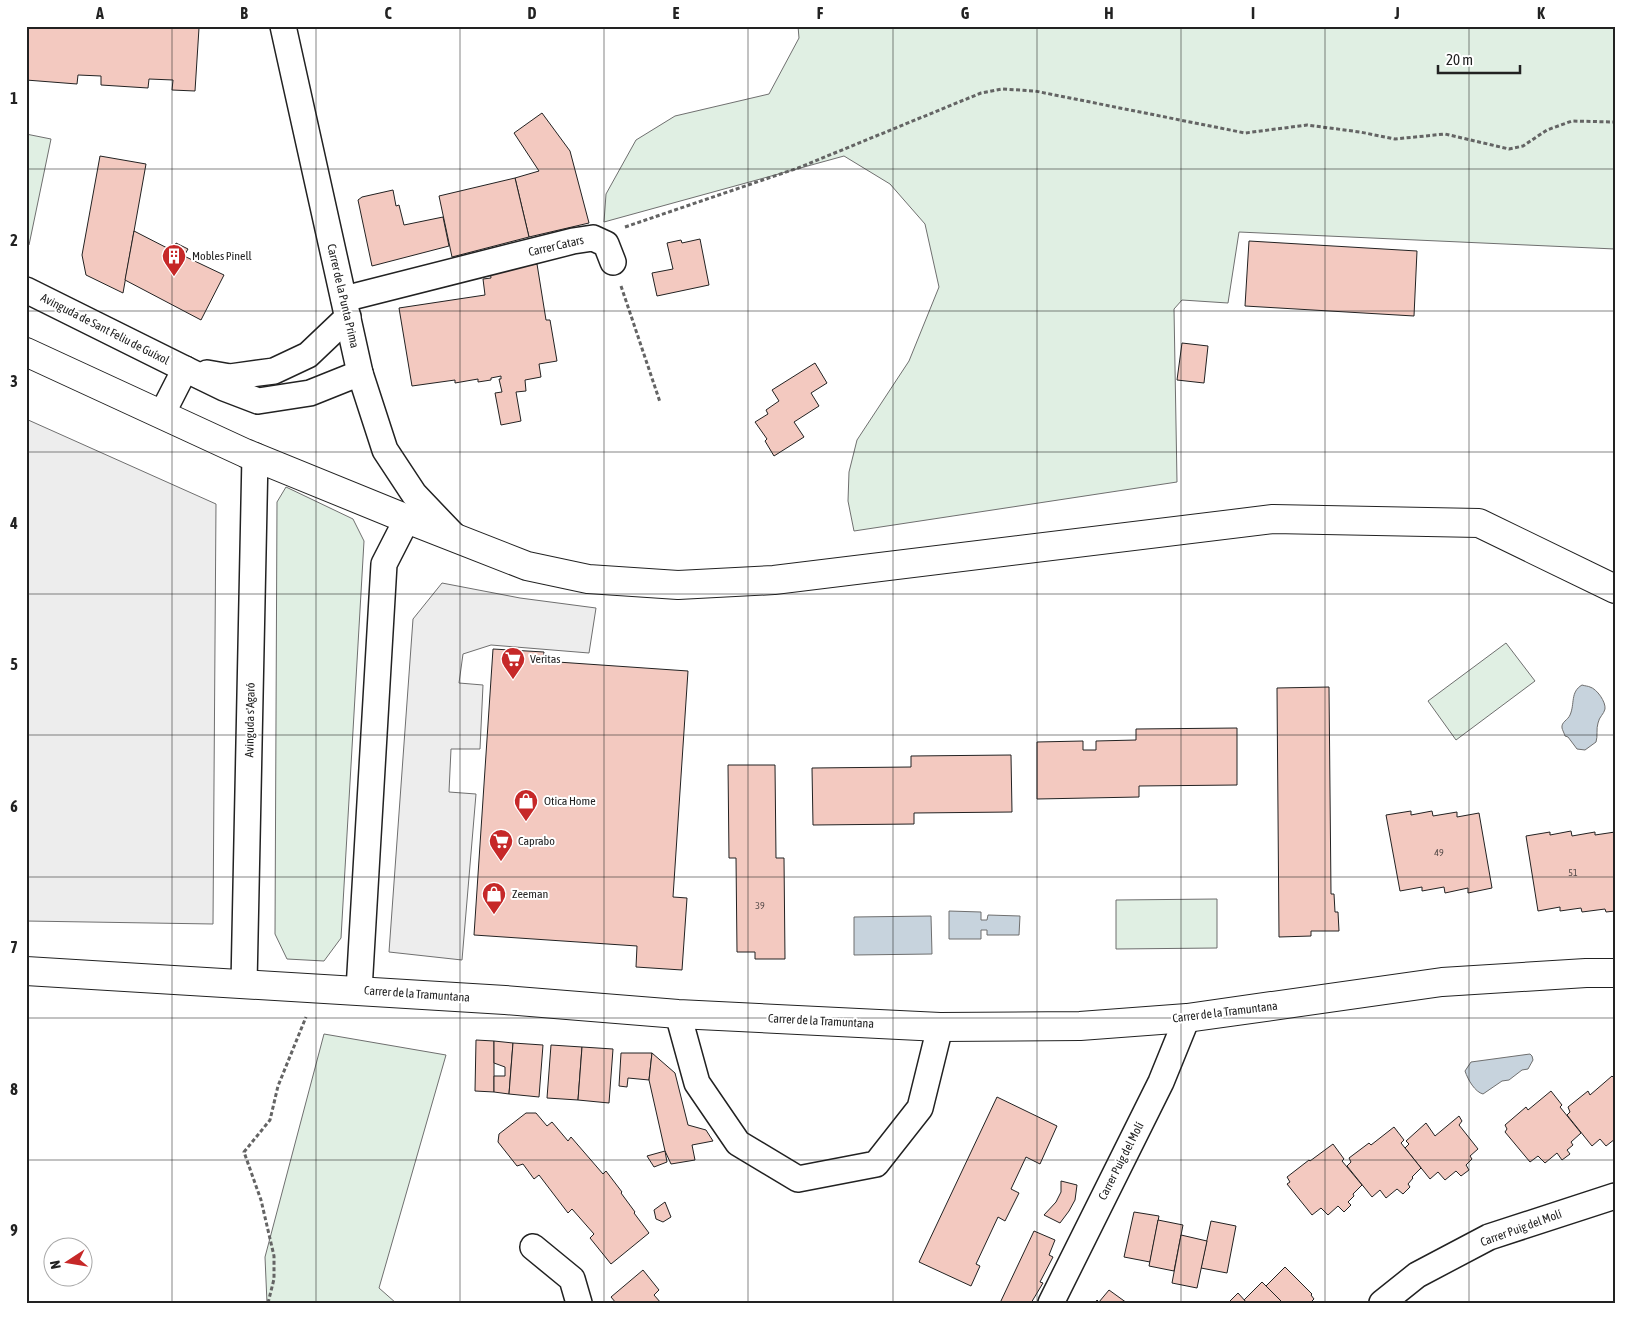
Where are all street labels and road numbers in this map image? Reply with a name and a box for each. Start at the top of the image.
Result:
street label: Carrer Catars [527,233,585,259]
street label: Carrer de la Punta Prima [324,243,362,349]
street label: Avinguda de Sant Feliu de Guíxol [38,290,172,368]
street label: Avinguda s'Agaró [242,682,258,758]
street label: Carrer de la Tramuntana [364,983,470,1005]
street label: Carrer de la Tramuntana [1172,999,1278,1025]
street label: Carrer de la Tramuntana [768,1011,874,1031]
street label: Carrer Puig del Molí [1095,1120,1147,1202]
street label: Carrer Puig del Molí [1478,1207,1564,1249]

